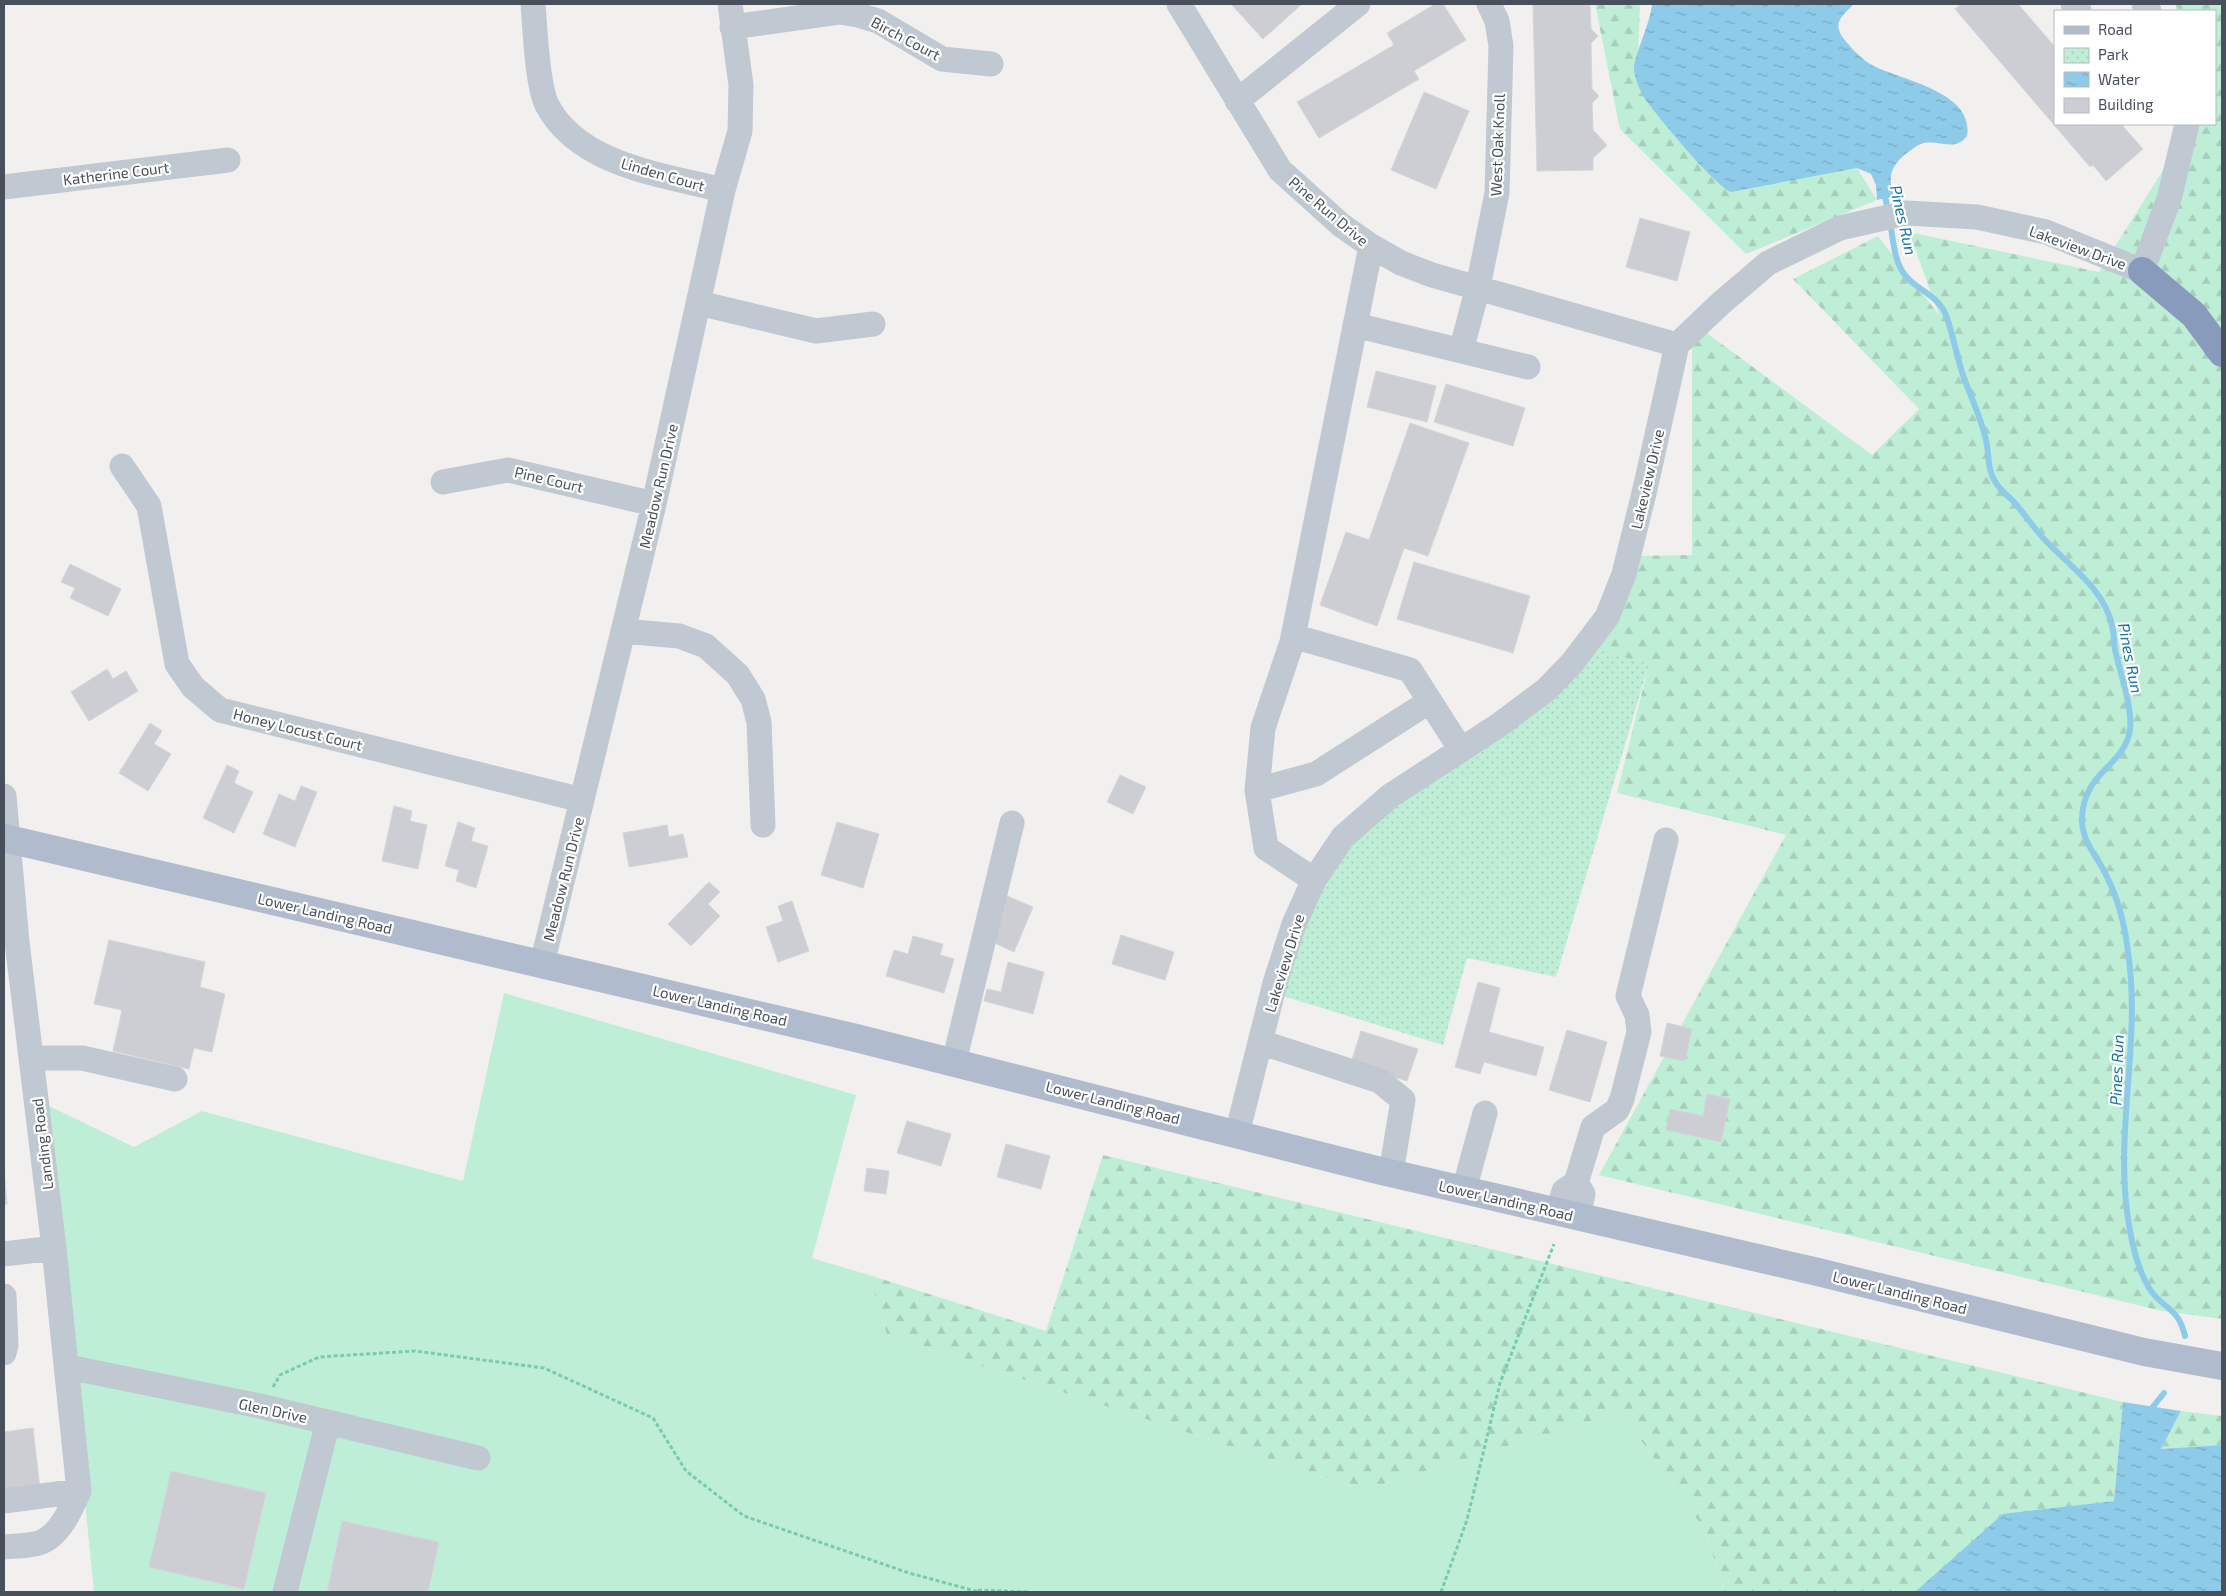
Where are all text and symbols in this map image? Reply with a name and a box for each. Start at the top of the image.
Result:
legend [2054,10,2216,125]
street label: Birch Court [868,12,944,64]
text: Road [2098,20,2133,38]
text: Park [2098,45,2129,63]
text: Water [2098,70,2140,88]
street label: West Oak Knoll [1486,93,1508,197]
text: Building [2098,95,2154,113]
street label: Linden Court [619,153,707,195]
street label: Katherine Court [62,158,170,188]
street label: Pine Run Drive [1286,173,1372,249]
water label: Pines Run [1887,183,1921,257]
street label: Lakeview Drive [2027,221,2129,273]
street label: Meadow Run Drive [635,422,681,550]
street label: Lakeview Drive [1627,427,1667,531]
street label: Pine Court [513,462,585,496]
water label: Pines Run [2115,621,2147,695]
street label: Honey Locust Court [232,704,365,754]
street label: Meadow Run Drive [539,815,587,943]
street label: Lower Landing Road [256,889,394,937]
street label: Lakeview Drive [1260,912,1308,1014]
street label: Lower Landing Road [651,981,789,1029]
water label: Pines Run [2105,1034,2127,1106]
street label: Lower Landing Road [1044,1077,1182,1127]
street label: Landing Road [27,1097,57,1191]
street label: Lower Landing Road [1437,1176,1575,1224]
street label: Lower Landing Road [1831,1267,1969,1317]
street label: Glen Drive [237,1394,309,1426]

